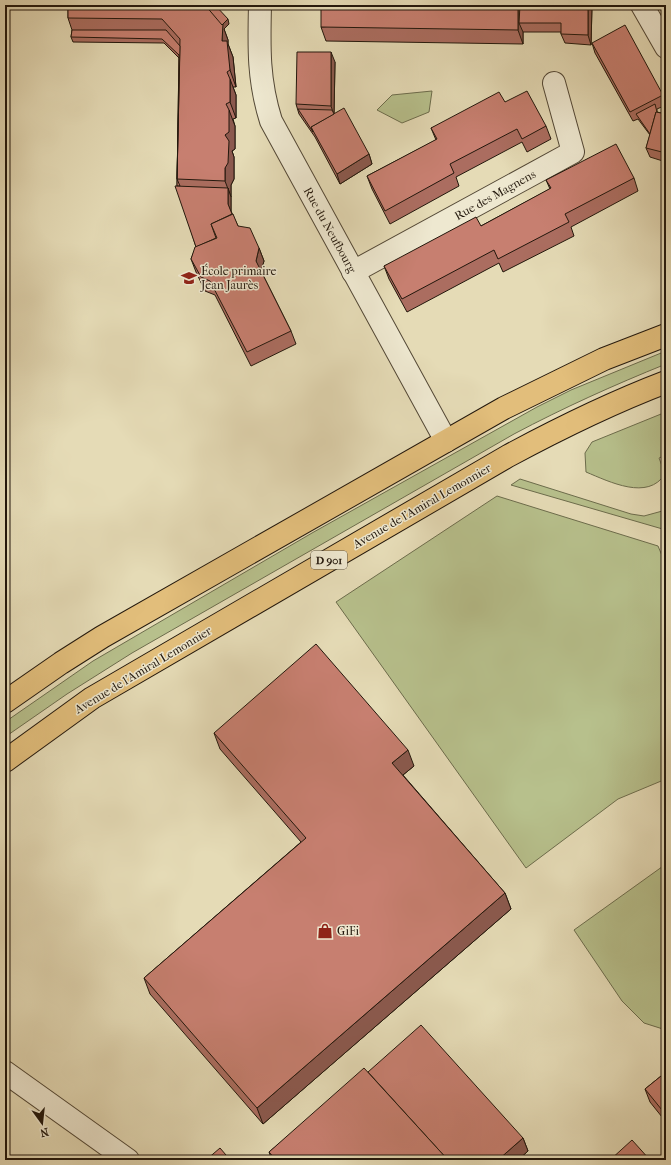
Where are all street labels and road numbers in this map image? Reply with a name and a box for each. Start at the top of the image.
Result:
street label: Rue des Magnens [452,167,538,223]
street label: Rue du Neufbourg [301,185,360,276]
street label: Avenue de l'Amiral Lemonnier [350,460,494,552]
road number: D 901 [311,551,347,569]
street label: Avenue de l'Amiral Lemonnier [71,623,215,717]

